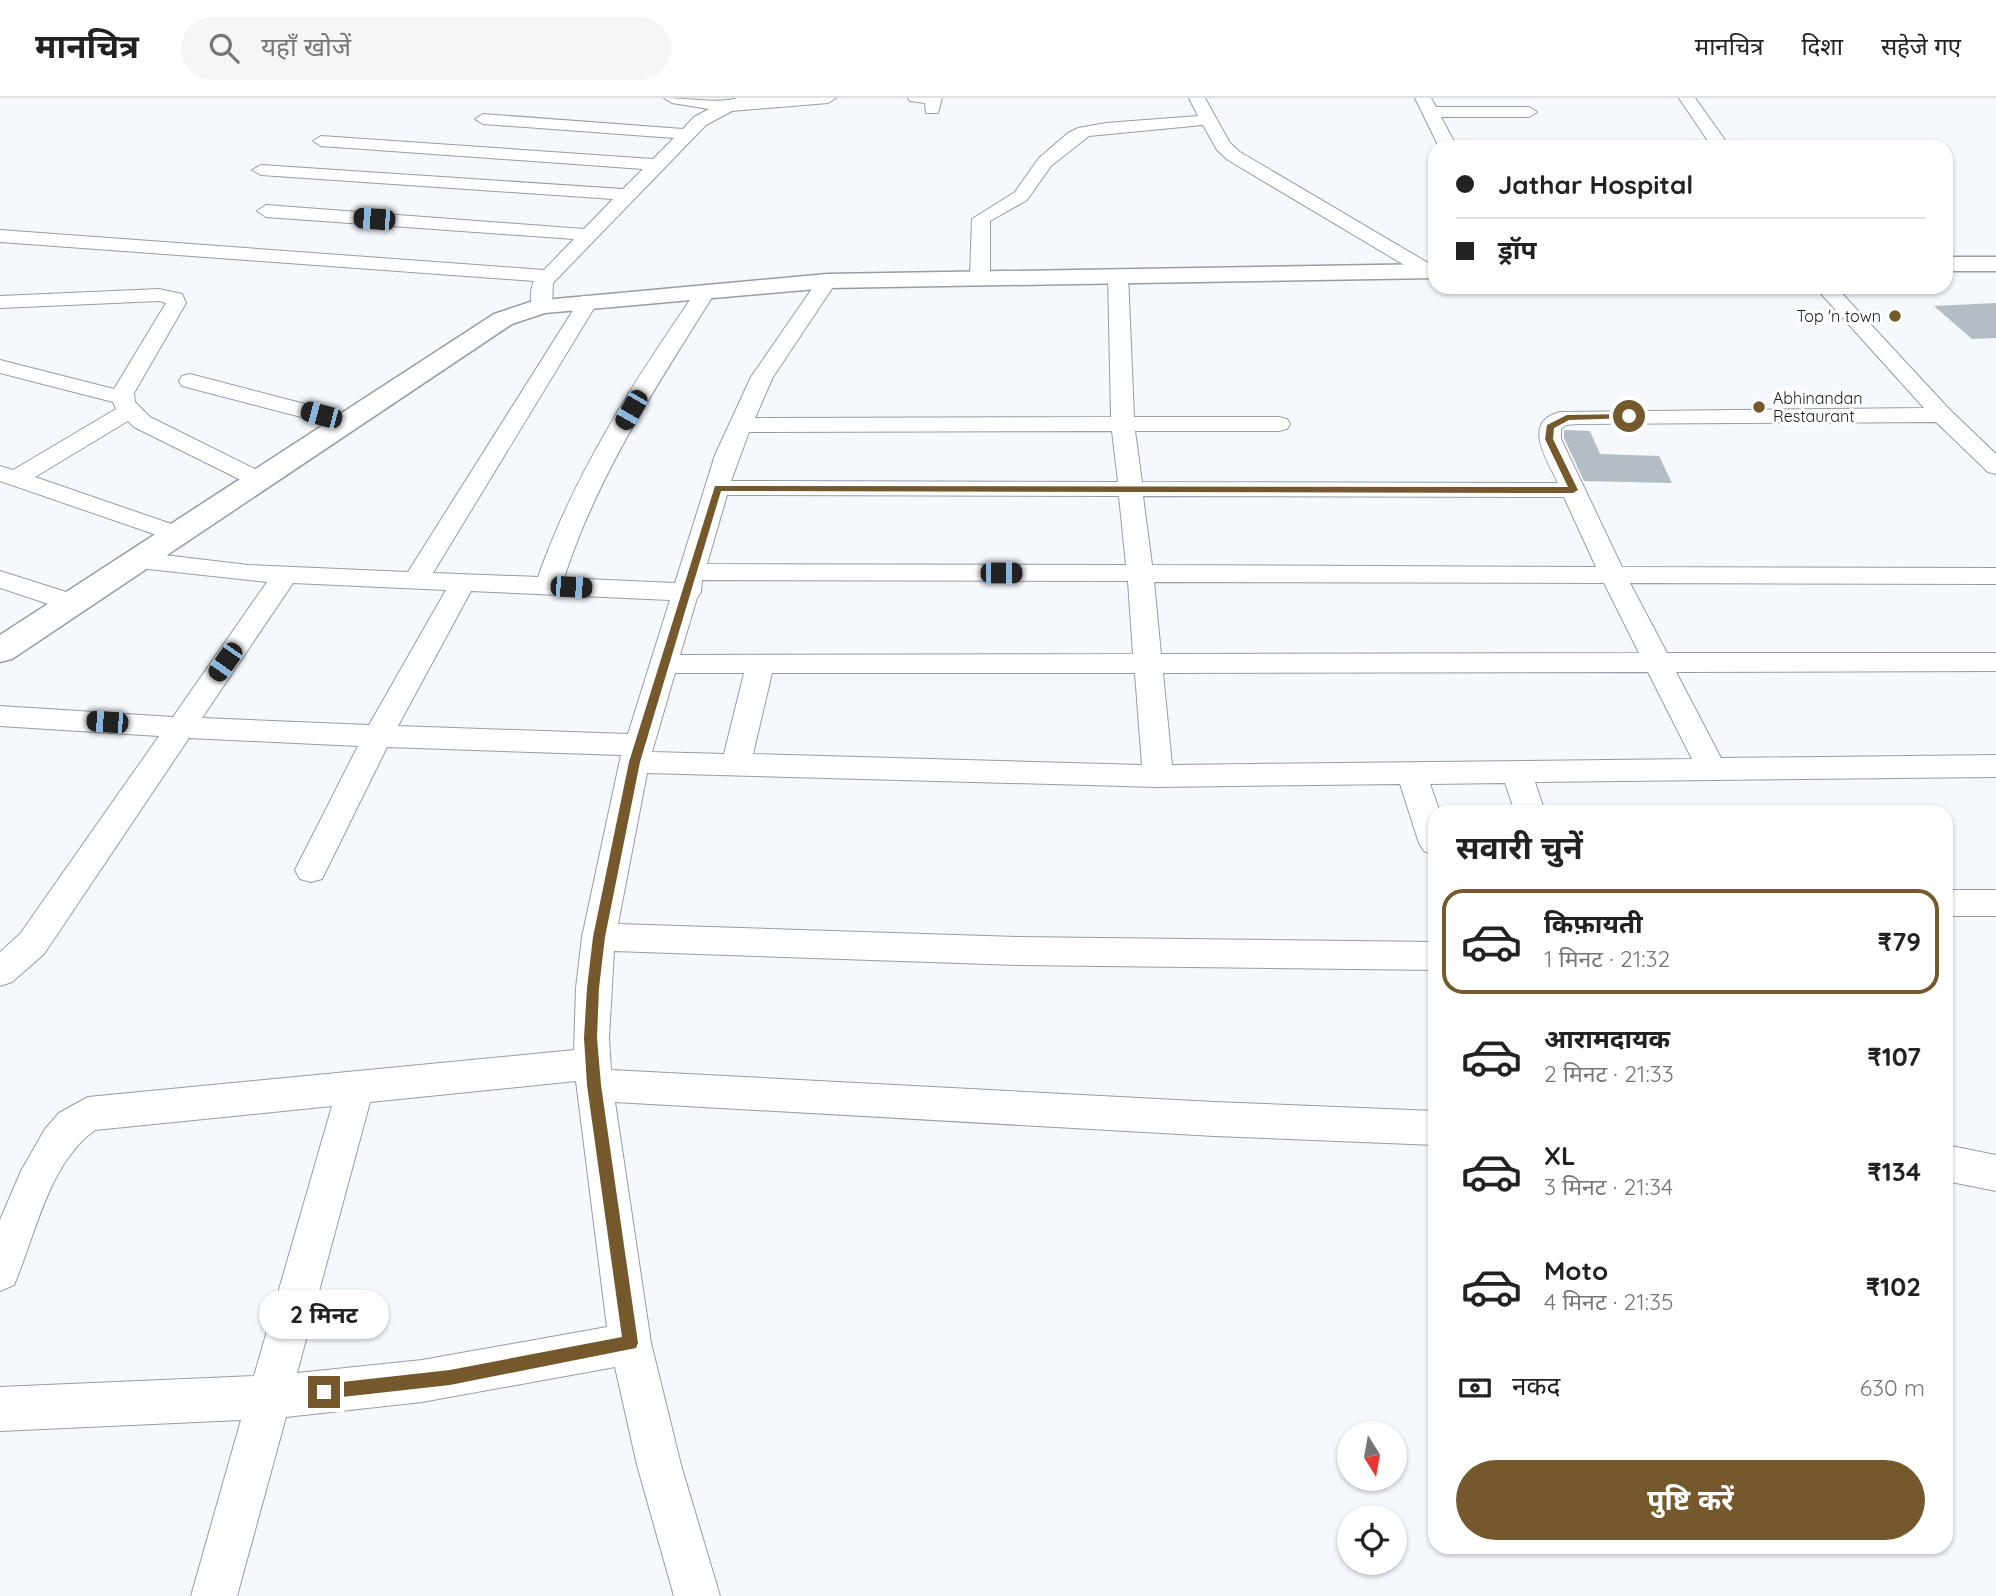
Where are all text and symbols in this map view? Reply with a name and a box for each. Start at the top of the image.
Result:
search box [181,17,671,80]
text: मानचित्र [35,25,139,66]
icon: search [205,29,243,67]
text: यहाँ खोजें [261,30,351,63]
text: मानचित्र [1695,31,1763,61]
text: दिशा [1801,31,1843,61]
text: सहेजे गए [1881,31,1961,61]
text: Jathar Hospital [1498,168,1693,201]
car [353,207,396,231]
text: ड्रॉप [1498,233,1536,266]
place label: Top 'n town [1797,306,1881,326]
marker: Top 'n town [1887,308,1903,324]
car [612,387,651,433]
place label: Abhinandan Restaurant [1773,388,1862,426]
car [298,399,345,431]
marker: Abhinandan Restaurant [1751,399,1767,415]
route start [1613,400,1645,432]
car [981,563,1023,584]
car [550,575,593,599]
car [205,639,246,685]
car [86,710,129,734]
text: सवारी चुनें [1456,827,1583,867]
text: किफ़ायती [1544,907,1643,940]
icon: car [1460,910,1523,973]
text: ₹79 [1878,925,1921,958]
text: 1 मिनट · 21:32 [1544,944,1670,973]
text: आरामदायक [1544,1022,1670,1055]
icon: car [1460,1025,1523,1088]
text: ₹107 [1867,1040,1921,1073]
text: 2 मिनट · 21:33 [1544,1059,1674,1088]
text: XL [1544,1139,1576,1172]
icon: car [1460,1140,1523,1203]
text: ₹134 [1867,1155,1921,1188]
text: 3 मिनट · 21:34 [1544,1172,1673,1201]
text: Moto [1544,1254,1608,1287]
icon: car [1460,1255,1523,1318]
text: ₹102 [1866,1270,1921,1303]
text: 4 मिनट · 21:35 [1544,1287,1674,1316]
callout: 2 मिनट [259,1290,389,1340]
text: 2 मिनट [290,1300,358,1329]
icon: cash [1456,1369,1494,1407]
text: नकद [1512,1369,1560,1402]
text: 630 m [1860,1373,1925,1402]
route end [308,1376,340,1408]
north arrow [1337,1421,1407,1491]
map controls [1337,1421,1407,1575]
button: पुष्टि करें [1456,1460,1925,1540]
button: locate [1337,1505,1407,1575]

